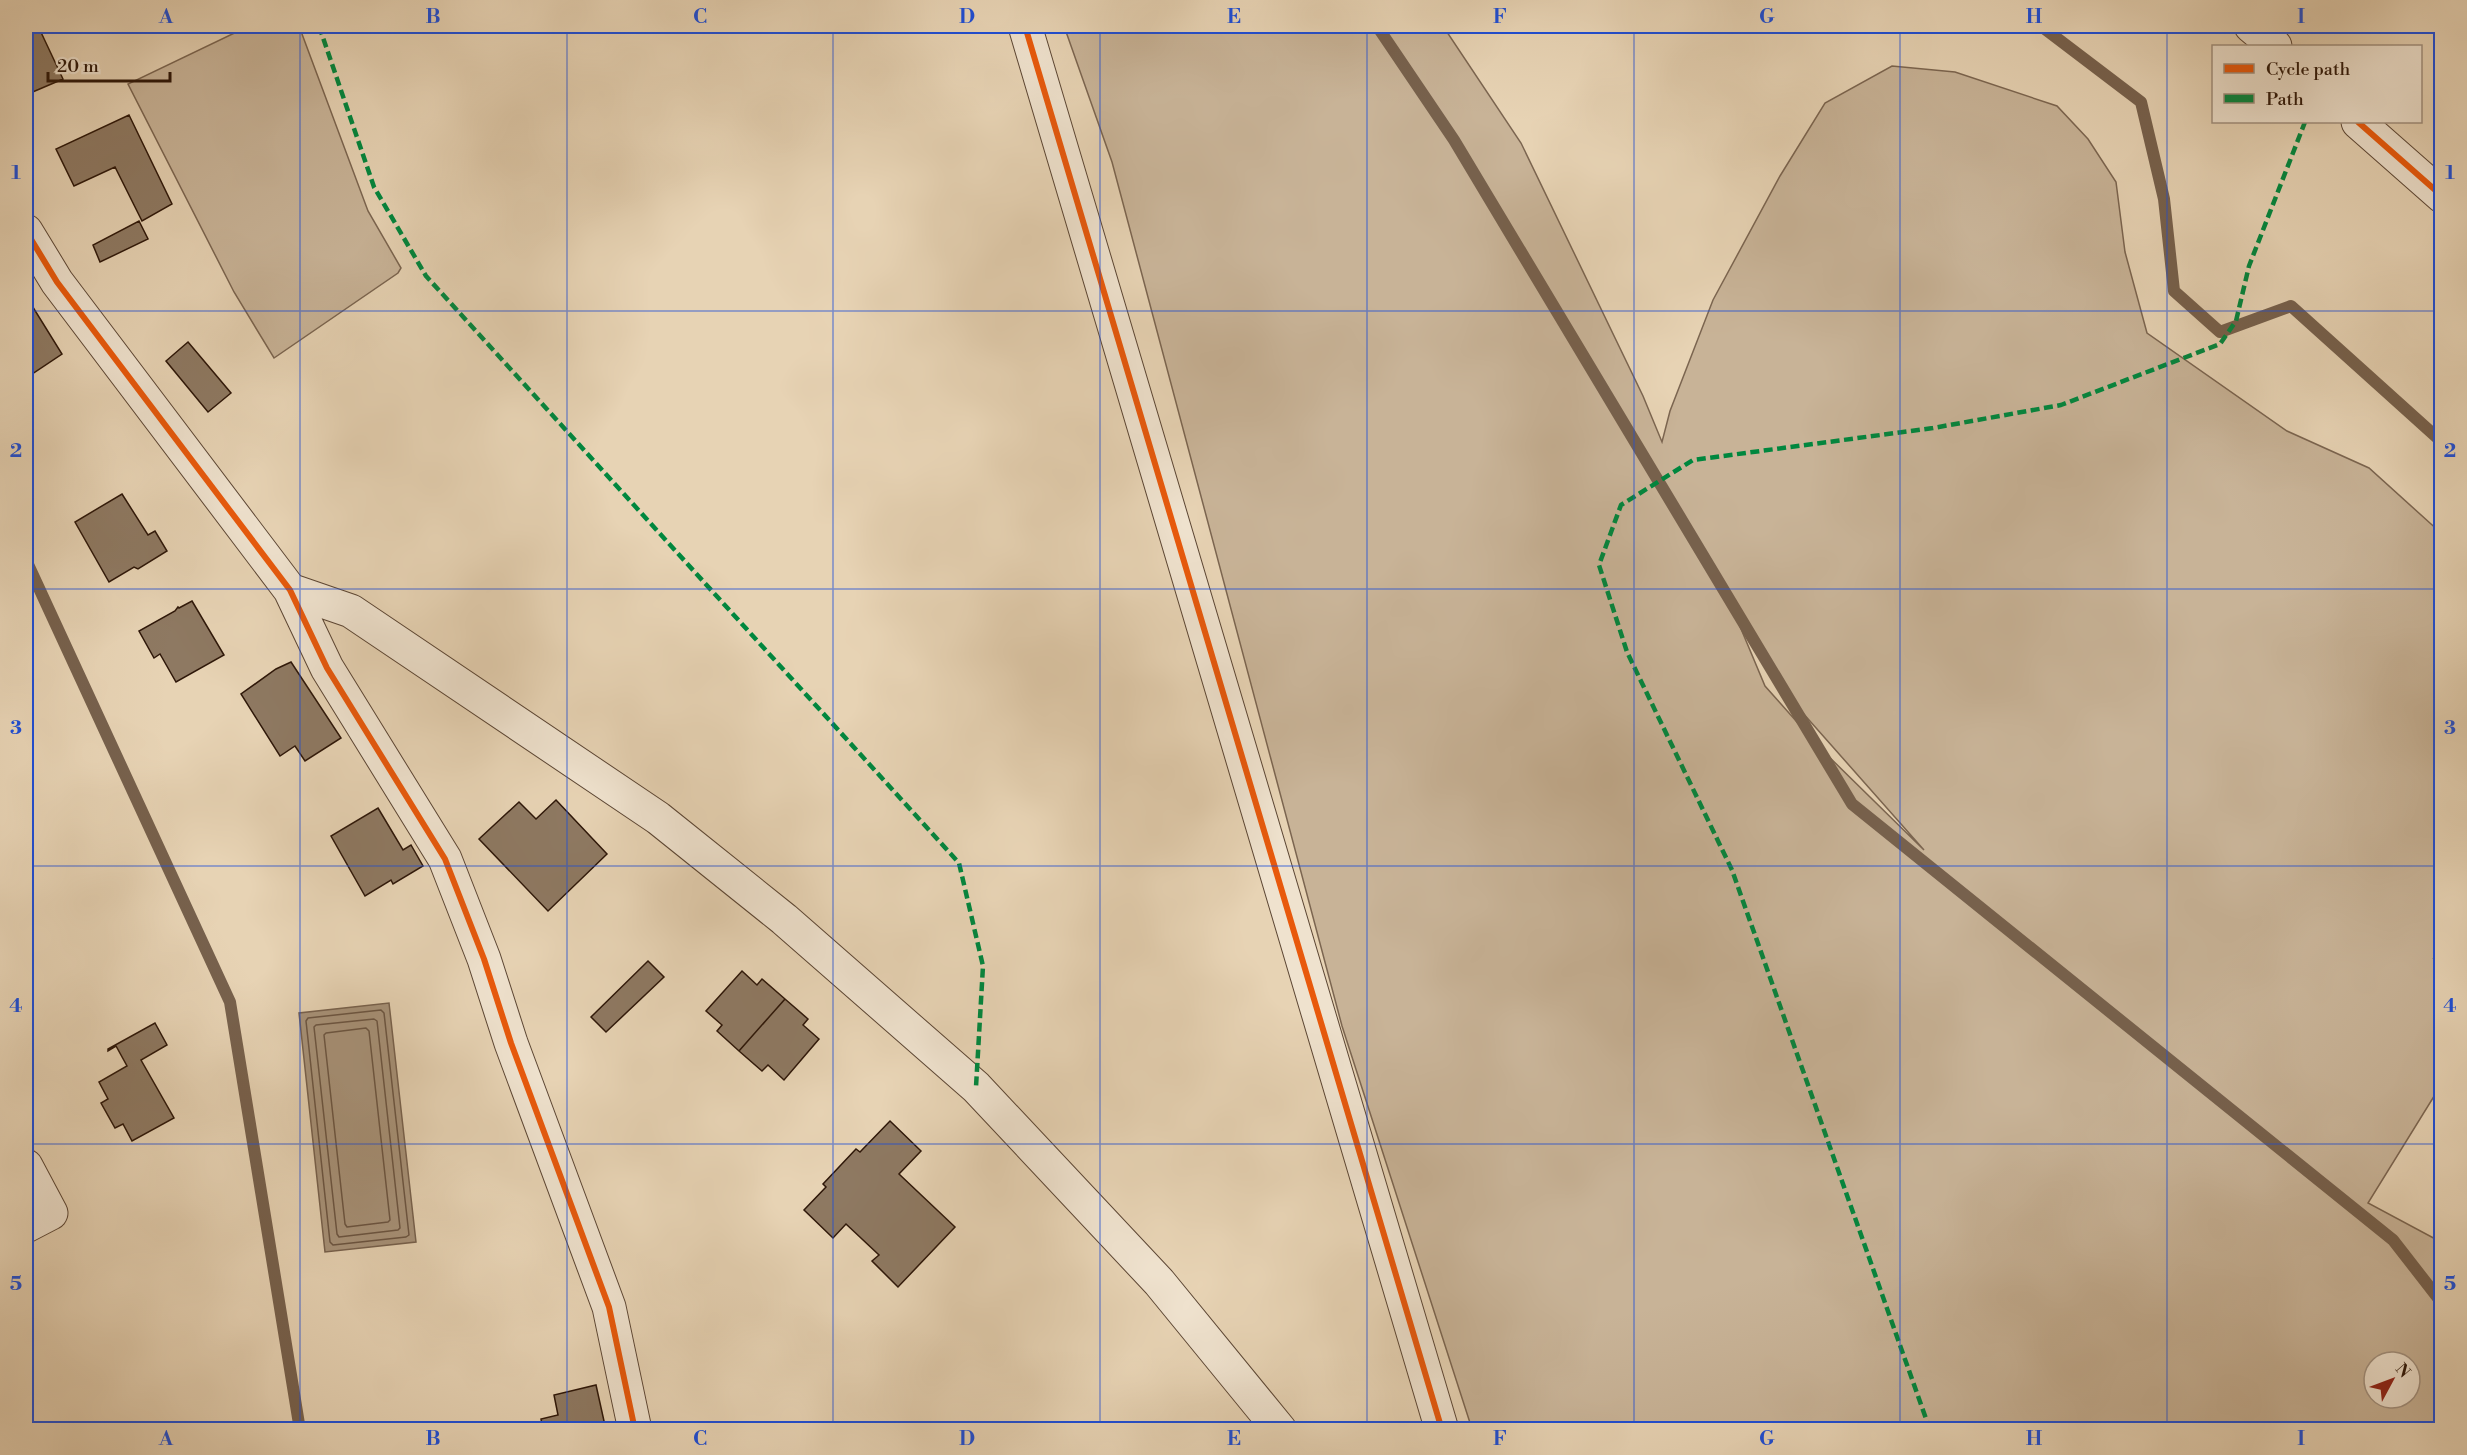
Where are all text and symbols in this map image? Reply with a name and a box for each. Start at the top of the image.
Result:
text: A [158,5,174,30]
text: B [425,5,441,30]
text: C [693,5,707,30]
text: D [959,5,975,30]
text: E [1227,5,1241,30]
text: F [1493,5,1507,30]
text: G [1759,5,1775,30]
text: H [2026,5,2043,30]
text: I [2297,5,2305,30]
scale bar [48,45,170,83]
legend [2212,45,2422,123]
text: 20 m [57,55,99,78]
text: Cycle path [2266,58,2350,81]
text: Path [2266,88,2304,111]
text: 1 [11,161,21,186]
text: 1 [2445,161,2455,186]
text: 2 [10,439,22,464]
text: 2 [2444,439,2456,464]
text: 3 [10,716,22,741]
text: 3 [2444,716,2456,741]
text: 4 [9,994,23,1019]
text: 4 [2443,994,2457,1019]
text: 5 [10,1272,22,1297]
text: 5 [2444,1272,2456,1297]
north arrow [2362,1350,2422,1410]
text: N [2391,1359,2414,1382]
text: A [158,1427,174,1452]
text: B [425,1427,441,1452]
text: C [693,1427,707,1452]
text: D [959,1427,975,1452]
text: E [1227,1427,1241,1452]
text: F [1493,1427,1507,1452]
text: G [1759,1427,1775,1452]
text: H [2026,1427,2043,1452]
text: I [2297,1427,2305,1452]

